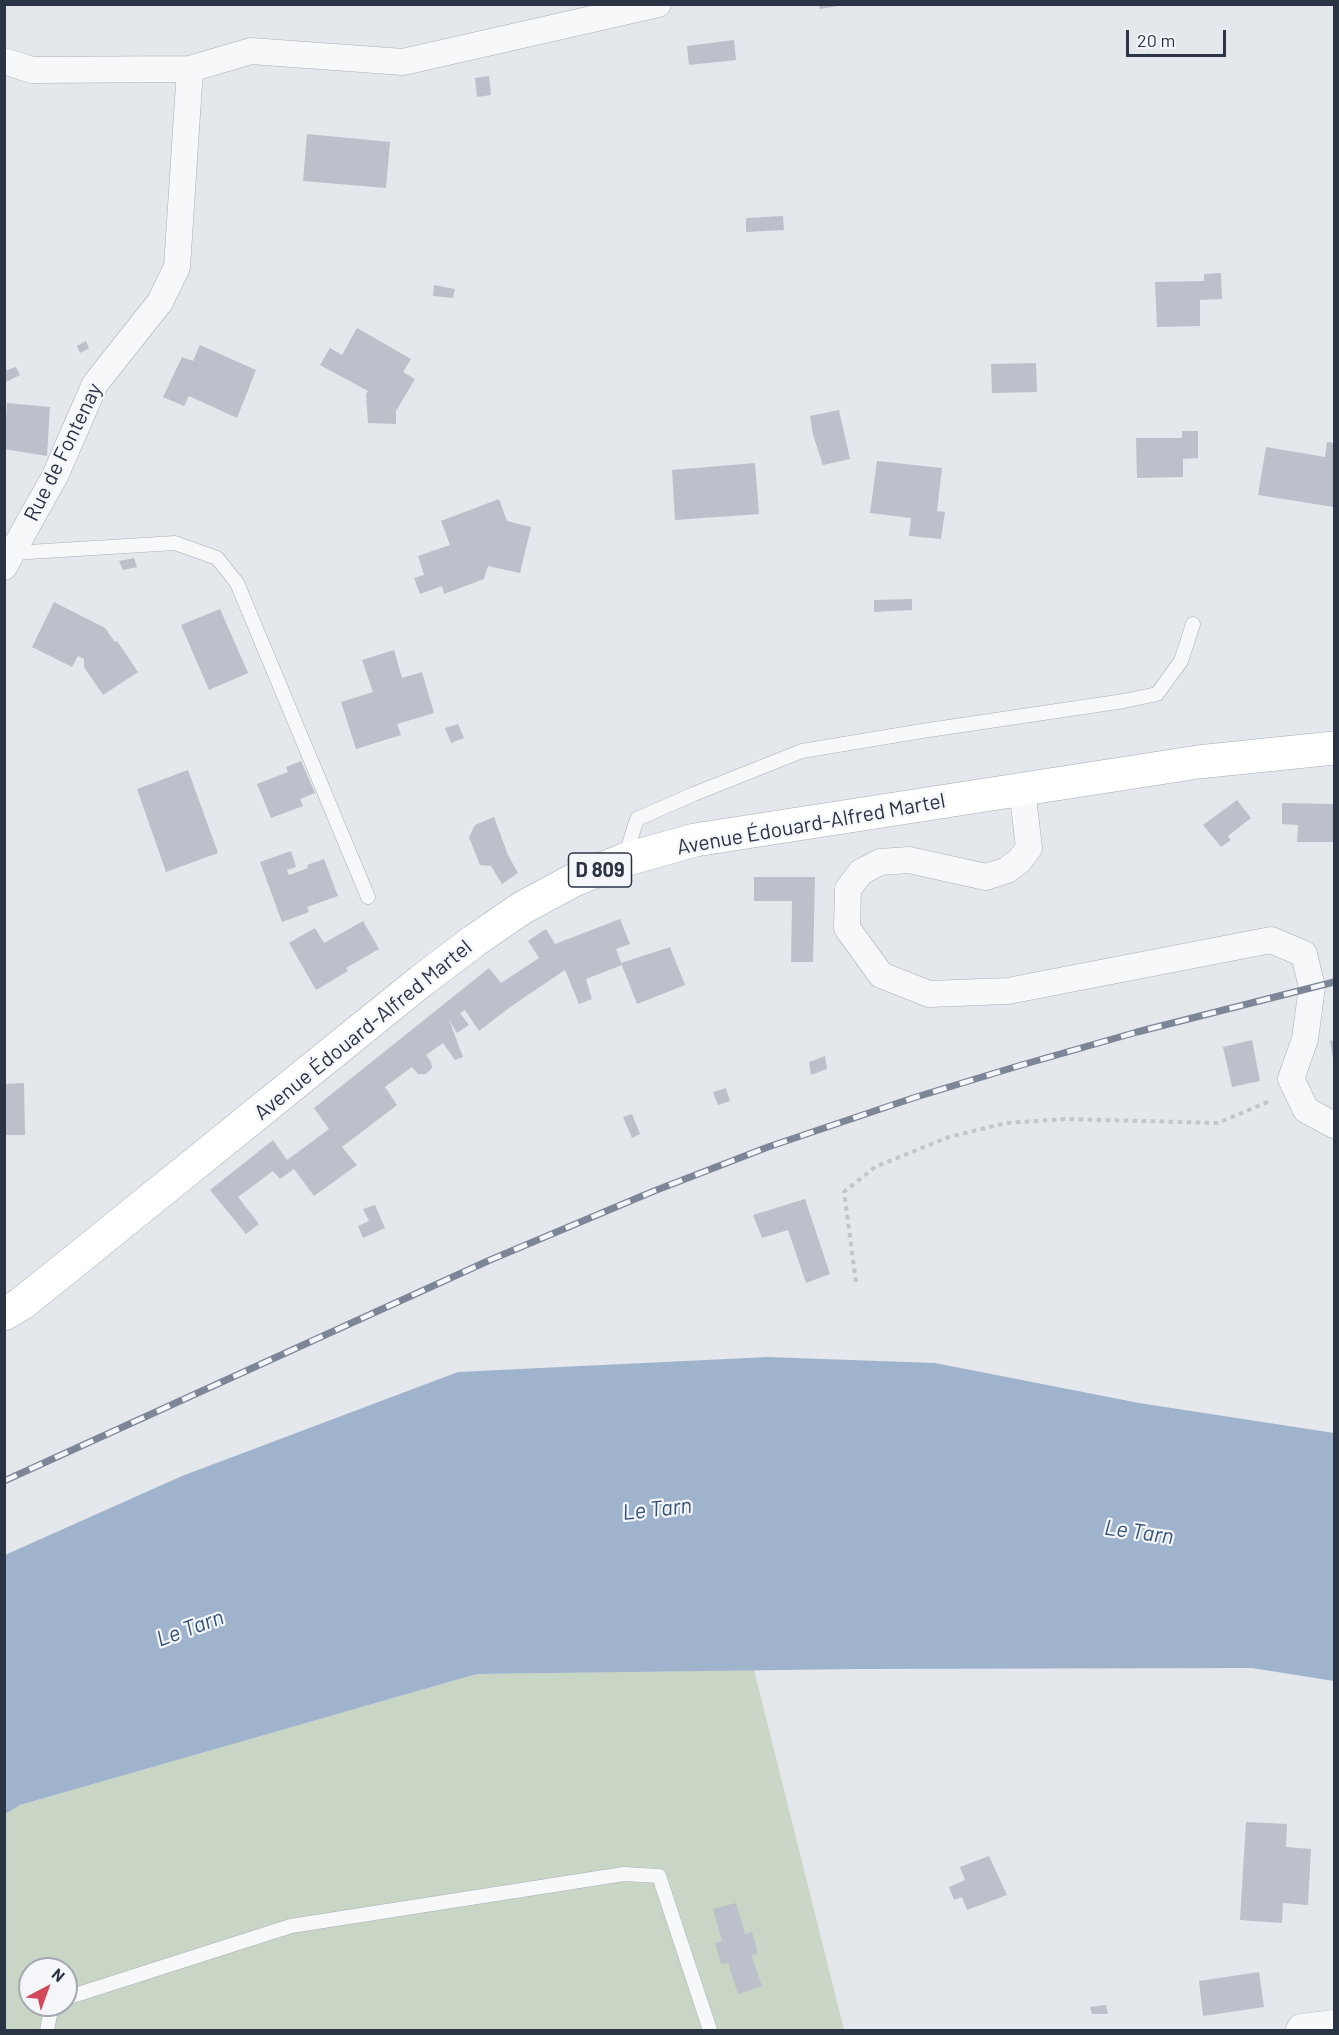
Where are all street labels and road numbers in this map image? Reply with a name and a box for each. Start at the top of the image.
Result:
street label: Rue de Fontenay [19,379,107,525]
street label: Avenue Édouard-Alfred Martel [675,788,947,860]
road number: D 809 [568,853,632,887]
street label: Avenue Édouard-Alfred Martel [249,935,477,1125]

